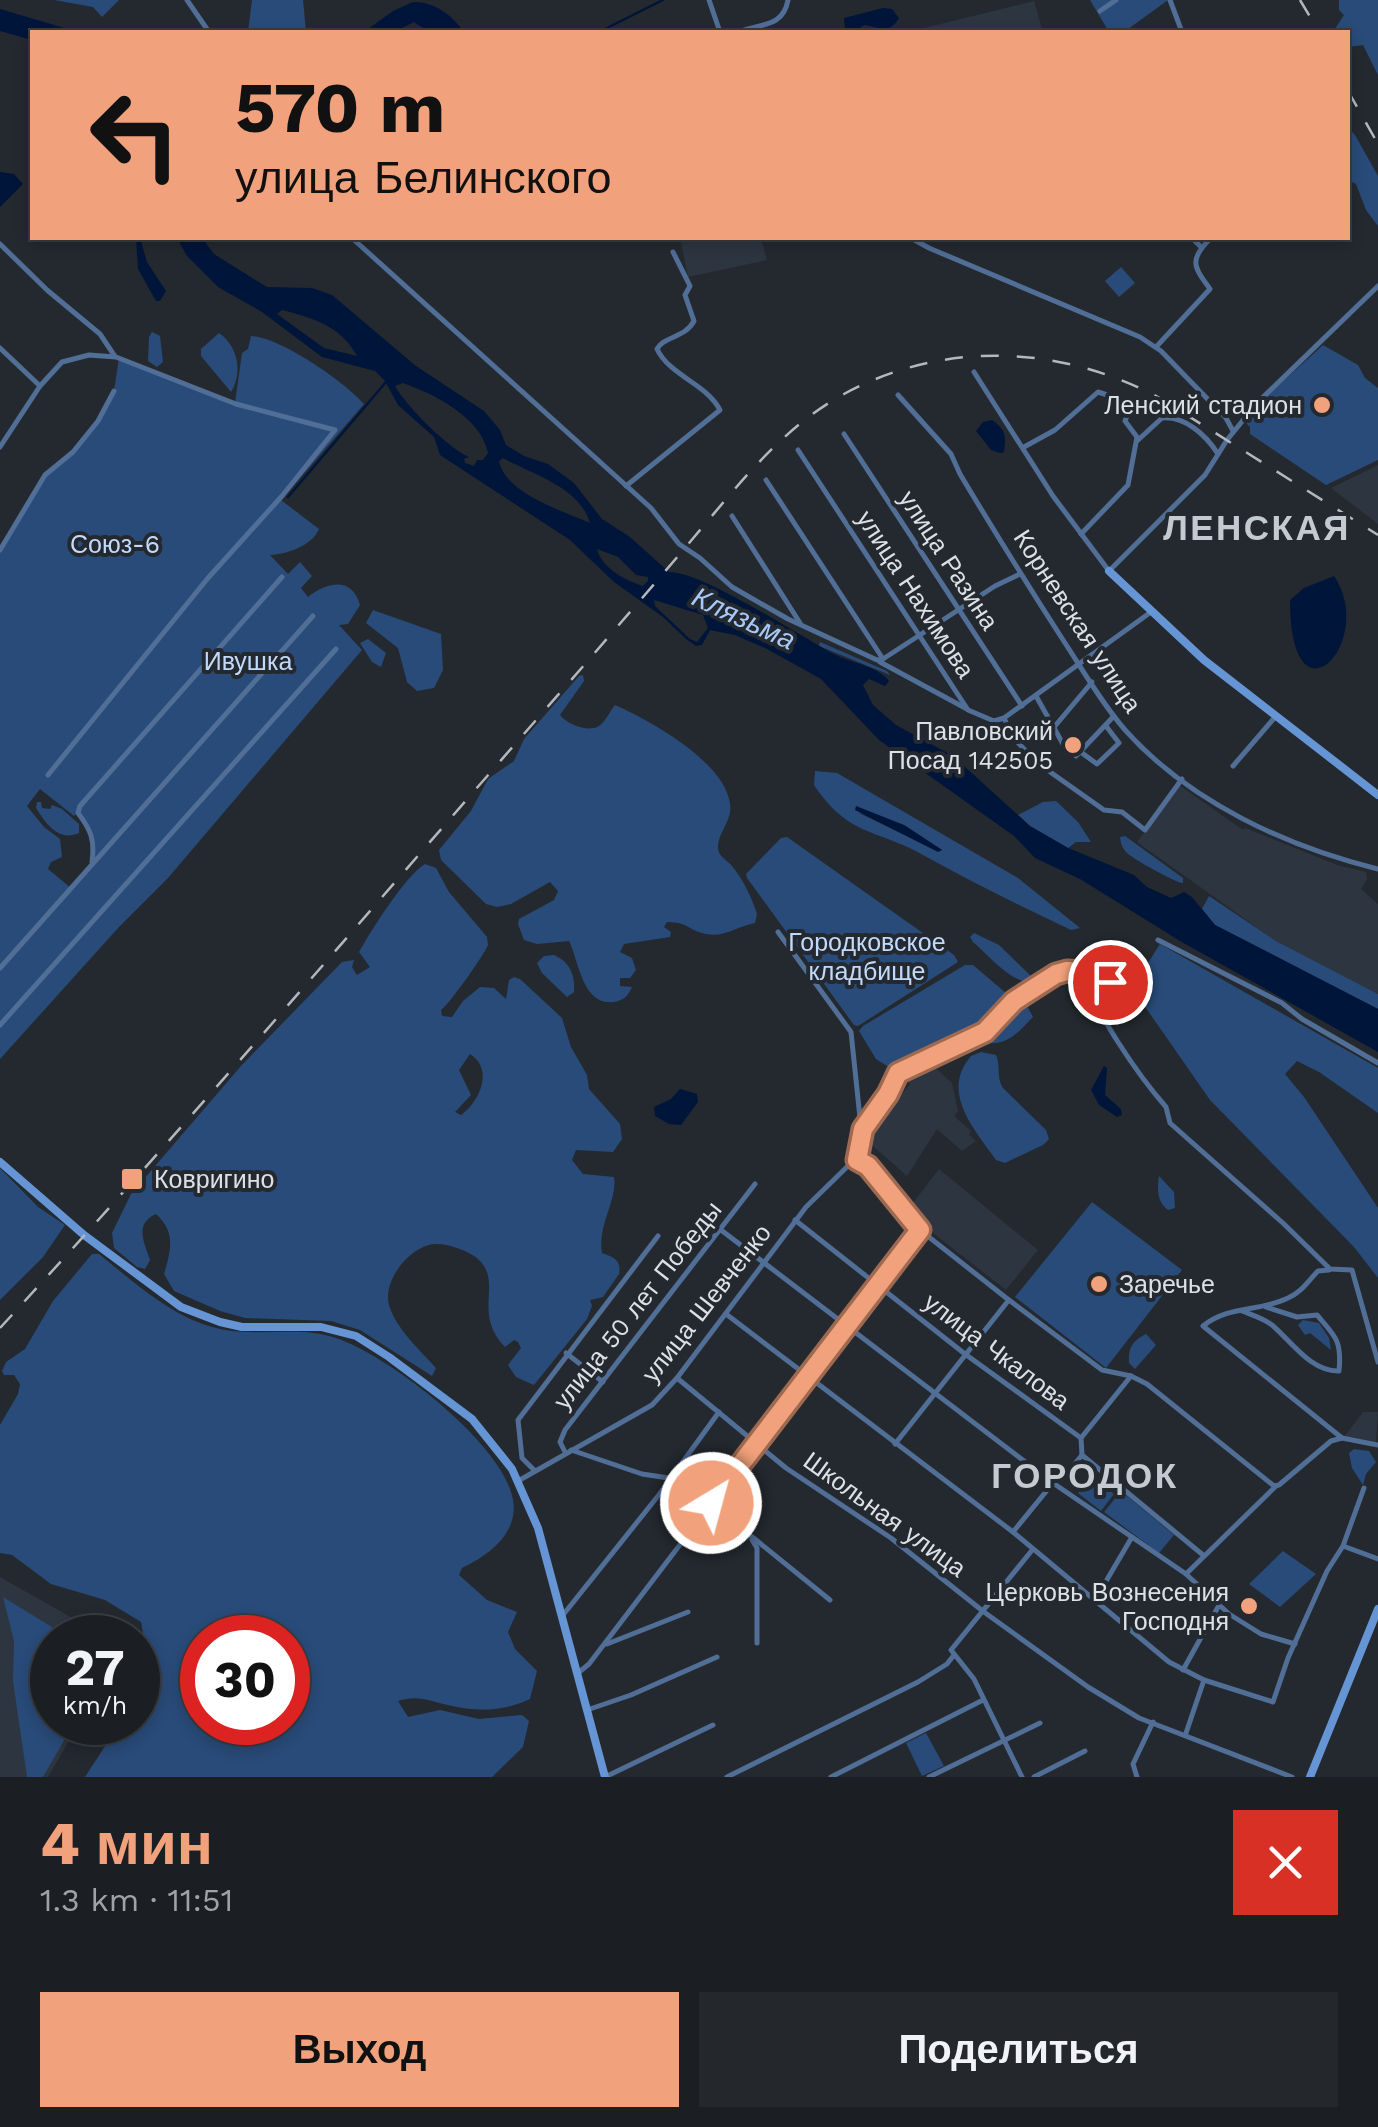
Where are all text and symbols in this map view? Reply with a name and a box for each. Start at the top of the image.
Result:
text: 570 m [235,67,445,149]
icon: left [70,70,200,200]
text: улица Белинского [235,151,612,204]
place label: Ленский стадион [1104,391,1302,420]
marker: Ленский стадион [1311,394,1333,416]
street label: улица Разина [893,485,1004,635]
street label: улица Нахимова [851,505,981,683]
district label: ЛЕНСКАЯ [1163,507,1351,549]
street label: Корневская улица [1008,525,1147,718]
park label: Союз-6 [70,530,160,559]
water label: Клязьма [687,580,801,657]
park label: Ивушка [204,647,292,676]
place label: Павловский Посад 142505 [888,717,1053,775]
marker: Павловский Посад 142505 [1062,734,1084,756]
park label: Городковское кладбище [788,928,946,986]
pin [1068,940,1153,1025]
icon: arrive [1083,955,1138,1010]
place label: Ковригино [154,1165,274,1194]
marker: Ковригино [119,1166,145,1192]
street label: улица 50 лет Победы [547,1196,727,1415]
street label: улица Шевченко [636,1219,777,1388]
place label: Заречье [1119,1270,1215,1299]
marker: Заречье [1088,1273,1110,1295]
street label: улица Чкалова [918,1287,1075,1416]
street label: Школьная улица [798,1446,972,1583]
position arrow [659,1451,763,1555]
district label: ГОРОДОК [991,1455,1179,1497]
place label: Церковь Вознесения Господня [986,1578,1229,1636]
marker: Церковь Вознесения Господня [1238,1595,1260,1617]
speed limit sign: 30 [180,1615,310,1745]
text: 27 [65,1638,125,1697]
text: km/h [63,1691,127,1720]
text: 4 мин [40,1808,213,1879]
button: close [1233,1810,1338,1915]
text: 1.3 km · 11:51 [40,1881,233,1919]
button: Выход [40,1992,679,2107]
button: Поделиться [699,1992,1338,2107]

